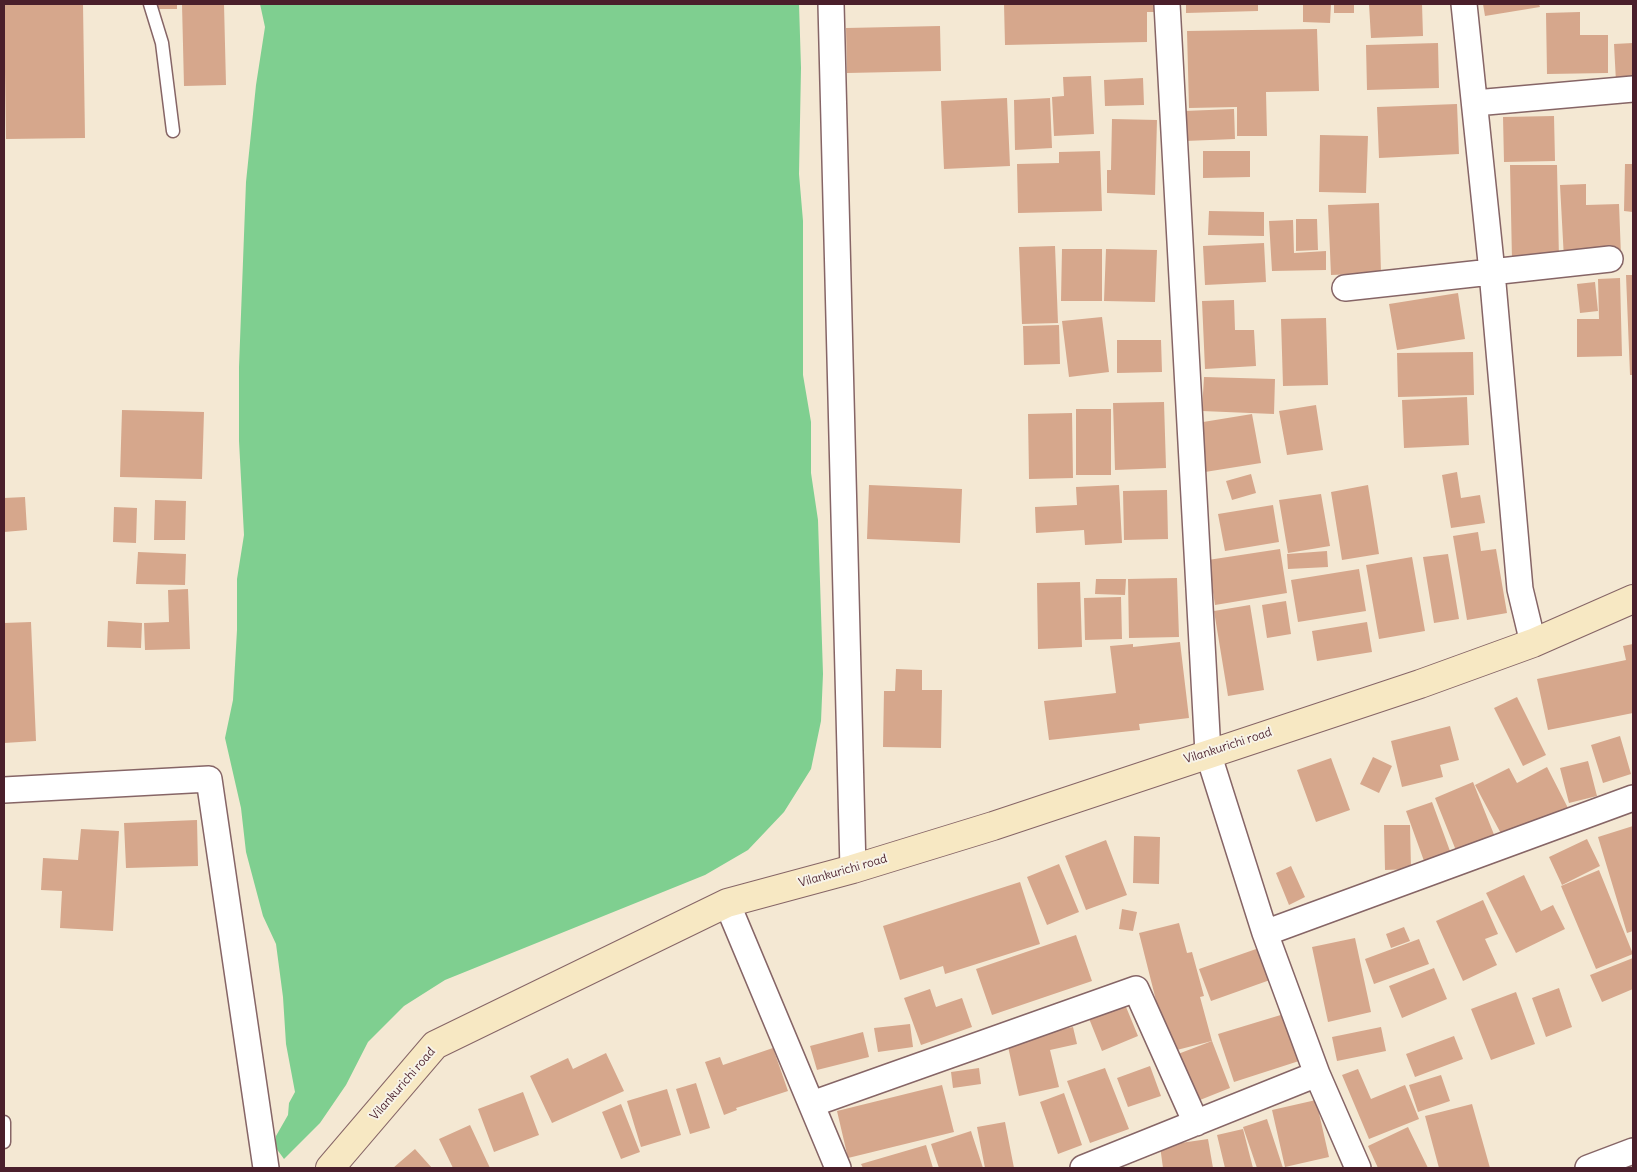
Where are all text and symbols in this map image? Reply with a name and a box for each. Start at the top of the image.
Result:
street label: Vilankurichi road [1182,725,1274,767]
street label: Vilankurichi road [797,851,889,891]
street label: Vilankurichi road [368,1045,438,1123]

